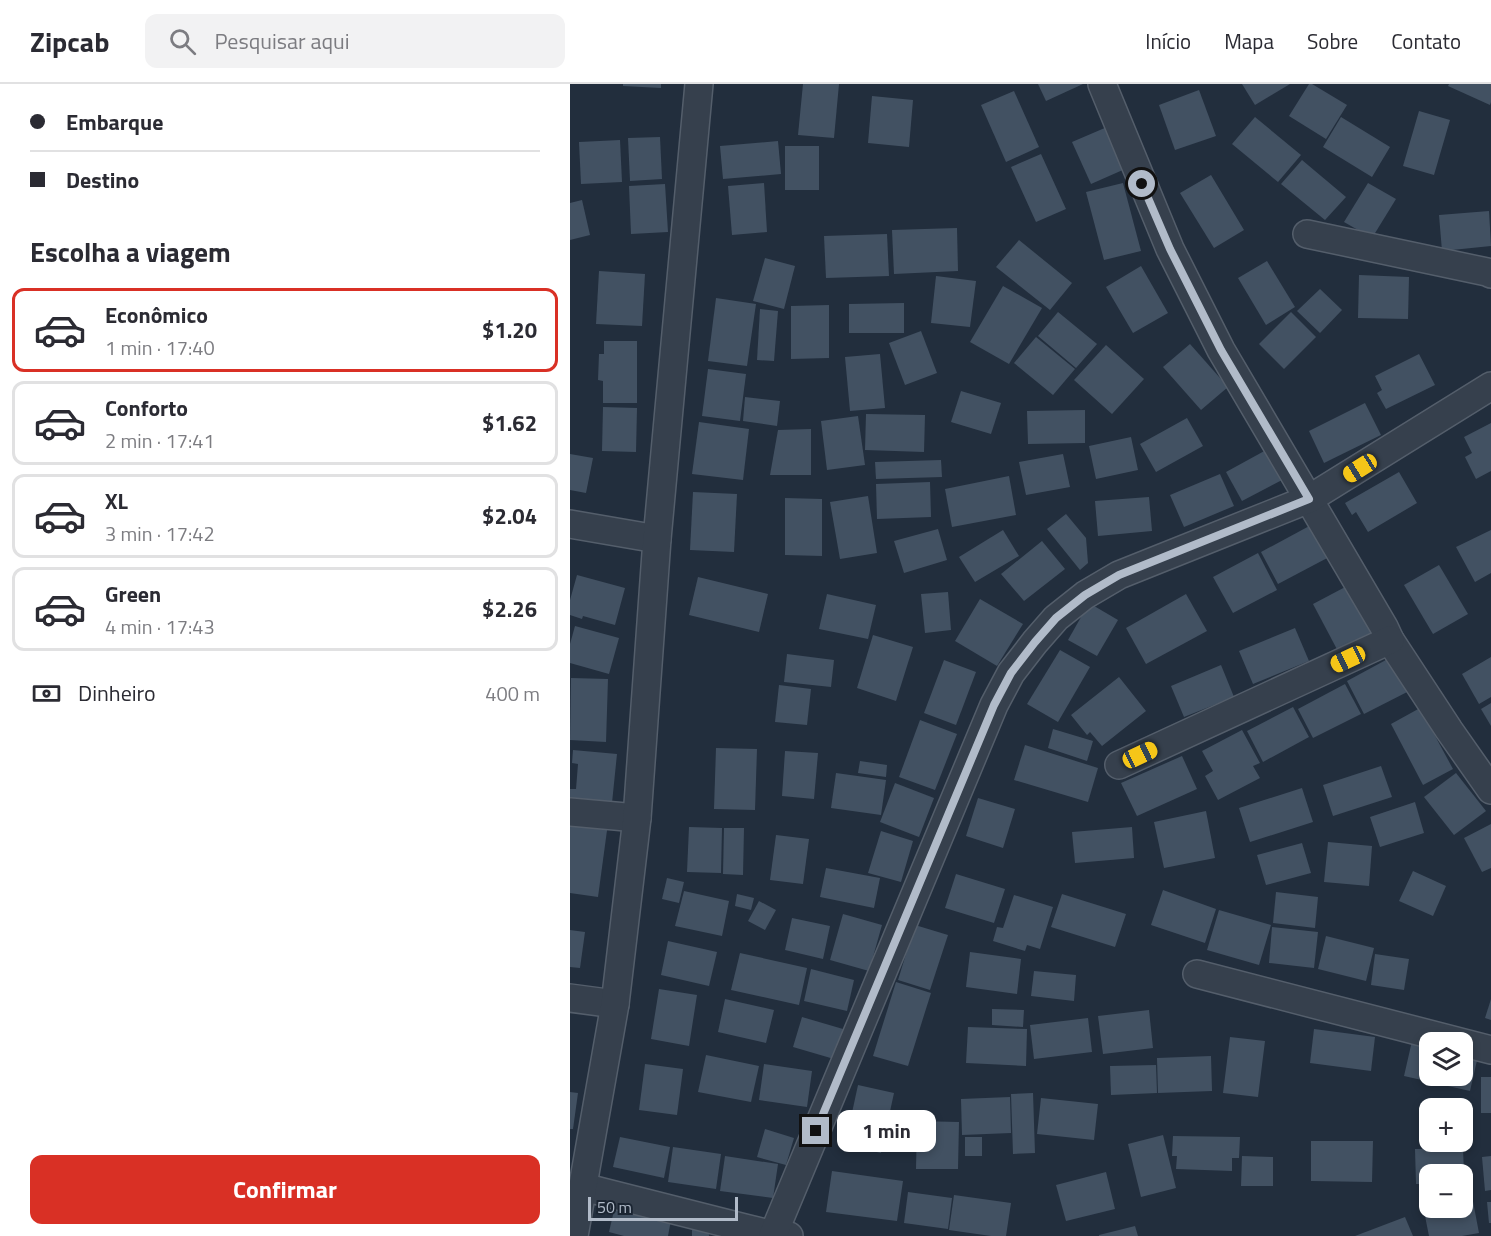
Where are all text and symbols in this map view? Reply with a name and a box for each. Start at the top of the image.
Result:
search box [145,14,565,68]
text: Zipcab [30,20,109,63]
text: Pesquisar aqui [214,24,350,58]
icon: search [166,25,199,58]
text: Início [1145,25,1191,57]
text: Mapa [1224,25,1274,57]
text: Sobre [1307,25,1358,57]
text: Contato [1391,25,1461,57]
text: Embarque [66,105,163,139]
text: Destino [66,163,139,197]
route start [1128,170,1155,197]
text: Escolha a viagem [30,231,231,272]
text: Econômico [105,298,208,332]
icon: car [33,303,87,357]
text: $1.20 [482,313,537,347]
text: 1 min · 17:40 [105,332,215,363]
text: Conforto [105,391,188,425]
icon: car [33,396,87,450]
text: $1.62 [482,406,537,440]
text: 2 min · 17:41 [105,425,215,456]
car [1340,451,1380,485]
text: XL [105,484,128,518]
icon: car [33,489,87,543]
text: $2.04 [482,499,537,533]
text: 3 min · 17:42 [105,518,215,549]
text: Green [105,577,161,611]
icon: car [33,582,87,636]
text: $2.26 [482,592,537,626]
text: 4 min · 17:43 [105,611,215,642]
car [1328,643,1368,675]
text: Dinheiro [78,676,156,710]
icon: cash [30,677,63,710]
text: 400 m [485,678,540,709]
car [1120,739,1160,771]
map controls [1419,1032,1473,1218]
button: layers [1419,1032,1473,1086]
button: + [1419,1098,1473,1152]
callout: 1 min [837,1110,936,1152]
text: 1 min [862,1115,911,1146]
route end [802,1117,829,1144]
button: Confirmar [30,1155,540,1224]
button: − [1419,1164,1473,1218]
scale bar [588,1194,738,1222]
text: 50 m [597,1195,632,1219]

